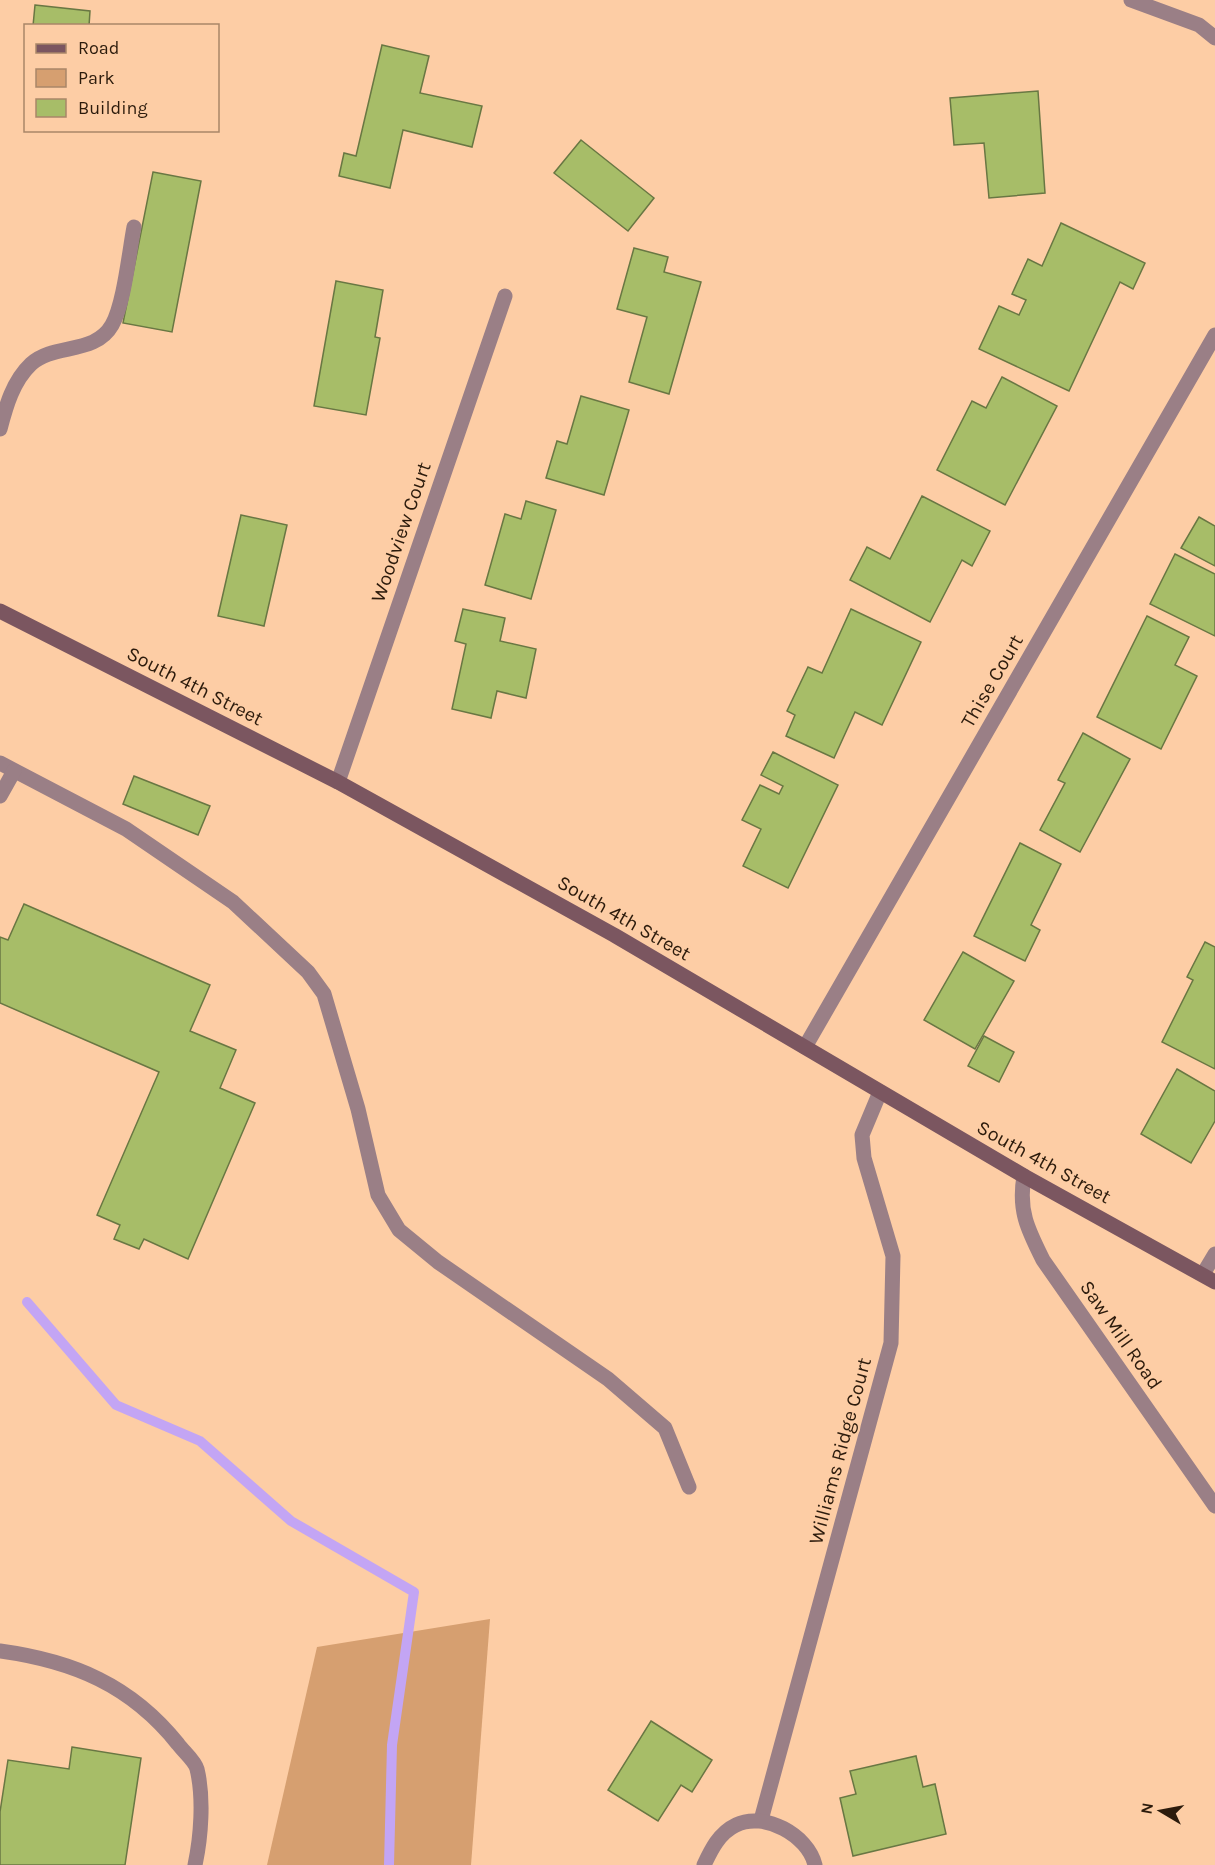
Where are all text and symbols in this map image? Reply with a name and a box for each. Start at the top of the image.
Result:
legend [24,24,219,132]
text: Road [78,37,119,59]
text: Park [78,67,115,89]
text: Building [78,97,148,119]
street label: Woodview Court [366,459,436,605]
street label: Thise Court [956,630,1028,732]
street label: South 4th Street [123,642,267,730]
street label: South 4th Street [553,871,695,966]
street label: South 4th Street [973,1116,1116,1209]
street label: Saw Mill Road [1075,1276,1167,1394]
street label: Williams Ridge Court [804,1355,876,1547]
north arrow [1131,1781,1191,1841]
text: N [1136,1801,1157,1816]

